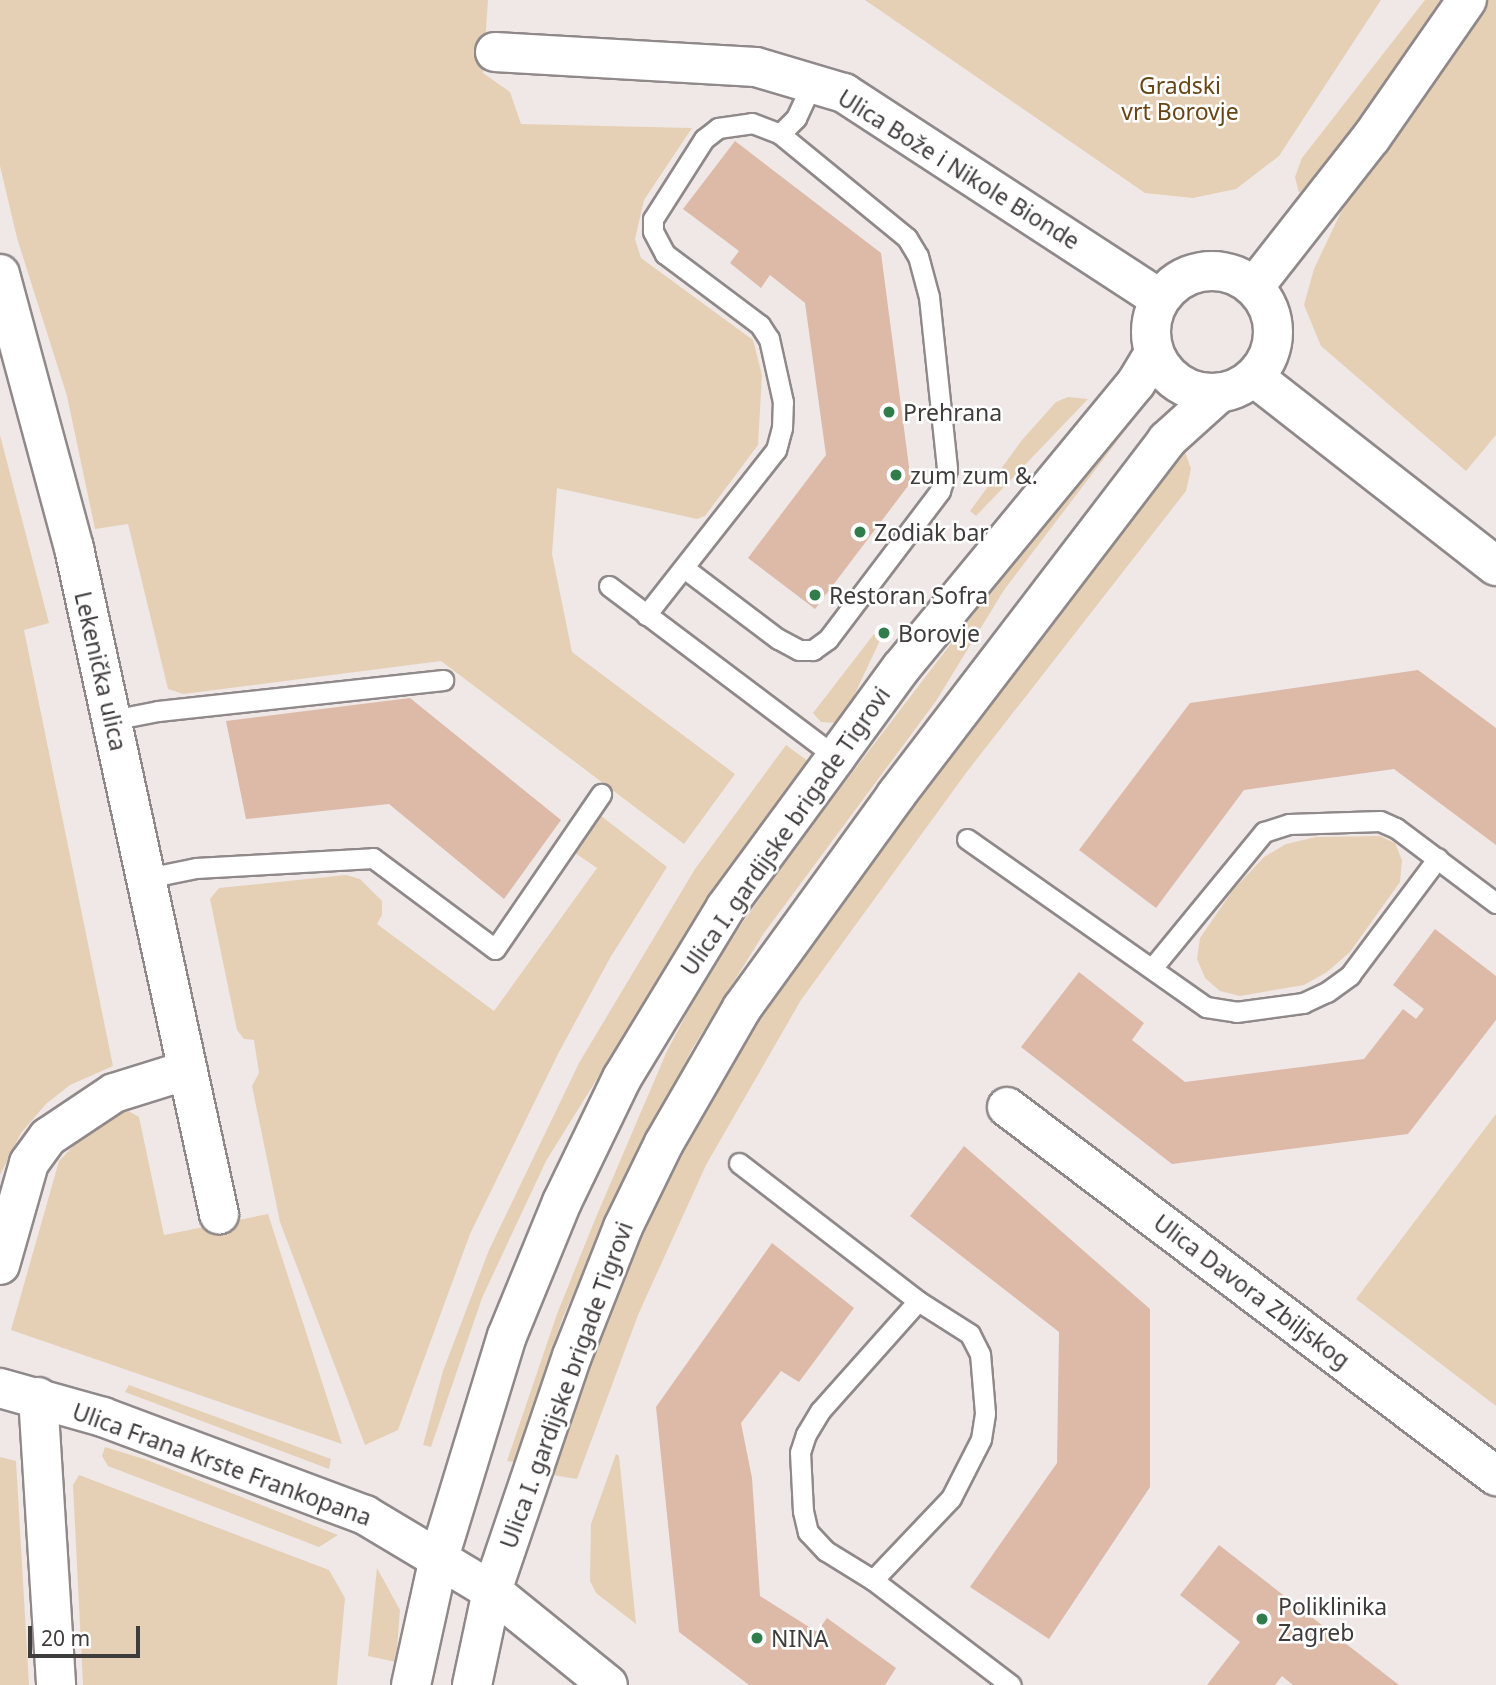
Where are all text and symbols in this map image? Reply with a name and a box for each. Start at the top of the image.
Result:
park label: Gradski vrt Borovje [1121,71,1239,125]
street label: Ulica Bože i Nikole Bionde [833,83,1085,255]
place label: Prehrana [903,398,1002,426]
marker: Prehrana [881,404,897,420]
place label: zum zum &. [910,461,1038,489]
marker: zum zum &. [888,467,904,483]
place label: Zodiak bar [874,518,989,546]
marker: Zodiak bar [852,524,868,540]
place label: Restoran Sofra [829,581,988,609]
marker: Restoran Sofra [807,587,823,603]
street label: Lekenička ulica [69,589,133,753]
place label: Borovje [898,619,980,647]
marker: Borovje [876,625,892,641]
street label: Ulica I. gardijske brigade Tigrovi [675,682,895,980]
street label: Ulica Davora Zbiljskog [1149,1208,1355,1374]
street label: Ulica I. gardijske brigade Tigrovi [494,1218,638,1552]
street label: Ulica Frana Krste Frankopana [69,1397,375,1531]
place label: Poliklinika Zagreb [1278,1592,1387,1646]
marker: Poliklinika Zagreb [1252,1609,1272,1629]
scale bar [32,1612,144,1656]
text: 20 m [41,1624,90,1652]
place label: NINA [771,1624,828,1652]
marker: NINA [749,1630,765,1646]

